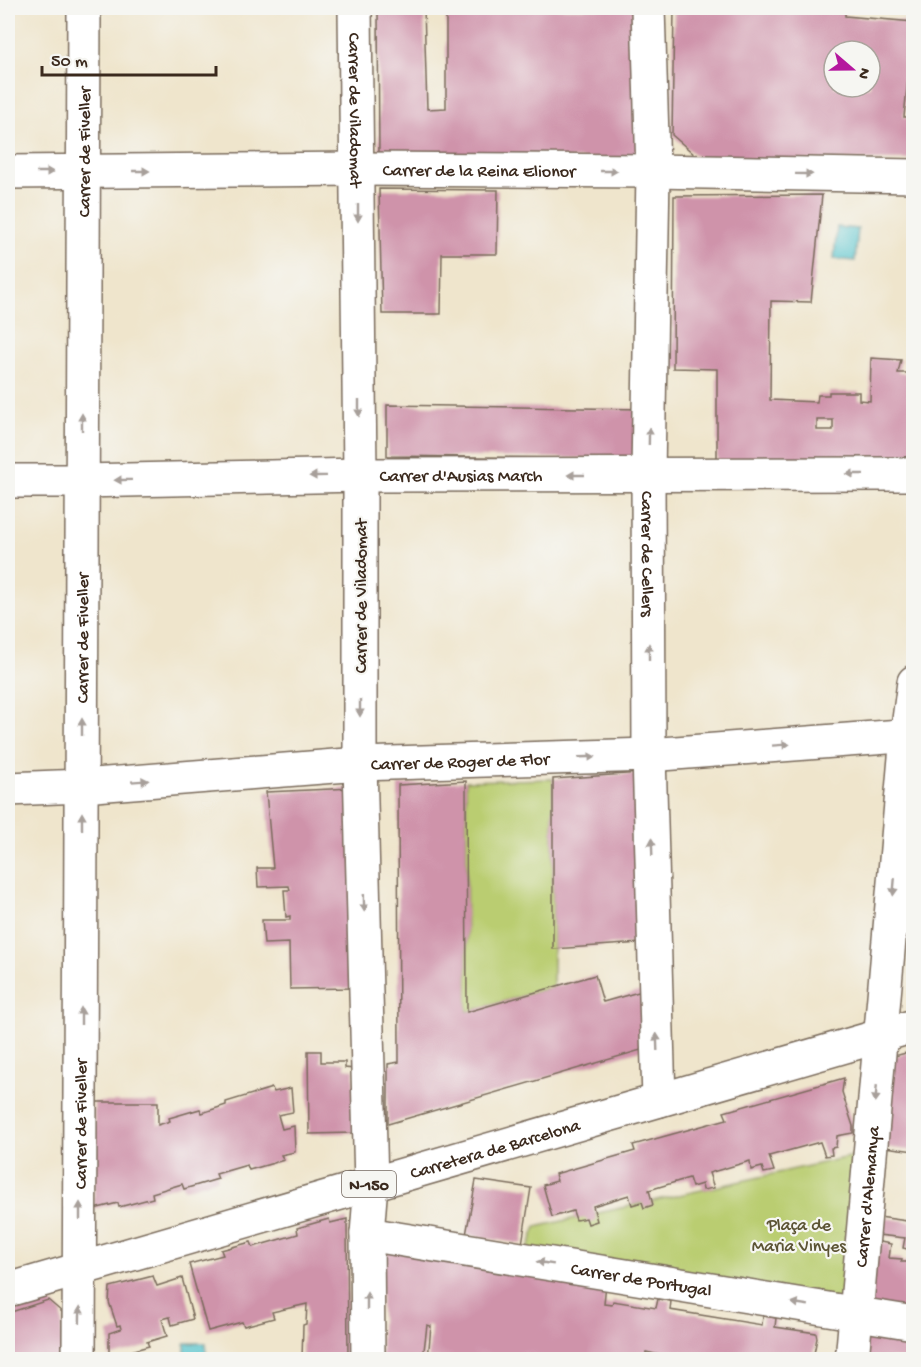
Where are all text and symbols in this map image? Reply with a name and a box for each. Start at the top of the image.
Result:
street label: Carrer de Viladomat [342,33,365,189]
scale bar [42,39,216,77]
north arrow [822,39,882,99]
text: 50 m [51,52,88,73]
text: N [852,65,874,82]
street label: Carrer de Fiveller [75,85,97,217]
street label: Carrer de la Reina Elionor [382,161,577,183]
one-way arrow [132,166,151,176]
one-way arrow [600,166,619,176]
one-way arrow [36,167,55,177]
one-way arrow [795,169,814,179]
one-way arrow [353,203,363,222]
one-way arrow [354,398,364,417]
one-way arrow [77,413,87,432]
one-way arrow [644,427,654,446]
street label: Carrer d'Ausias March [380,467,543,488]
one-way arrow [846,469,865,479]
one-way arrow [567,470,586,479]
one-way arrow [309,471,328,481]
one-way arrow [114,475,133,485]
street label: Carrer de Cellers [635,491,657,618]
street label: Carrer de Viladomat [352,517,373,673]
street label: Carrer de Fiveller [73,571,95,703]
one-way arrow [644,643,654,662]
one-way arrow [355,698,365,717]
one-way arrow [77,718,87,737]
one-way arrow [772,740,791,750]
street label: Carrer de Roger de Flor [371,750,551,777]
one-way arrow [577,753,596,762]
one-way arrow [131,776,150,786]
one-way arrow [77,812,87,831]
one-way arrow [647,837,656,856]
one-way arrow [889,877,899,896]
one-way arrow [359,893,369,912]
one-way arrow [76,1007,86,1026]
one-way arrow [653,1032,662,1051]
street label: Carrer de Fiveller [72,1057,93,1189]
one-way arrow [871,1085,881,1104]
street label: Carretera de Barcelona [408,1116,584,1185]
street label: Carrer d'Alemanya [852,1124,886,1268]
road number: N-150 [342,1171,396,1197]
one-way arrow [75,1202,85,1221]
park label: Plaça de Maria Vinyes [752,1216,847,1258]
one-way arrow [535,1258,554,1267]
street label: Carrer de Portugal [569,1259,713,1303]
one-way arrow [362,1292,372,1311]
one-way arrow [790,1300,809,1309]
one-way arrow [75,1305,84,1324]

